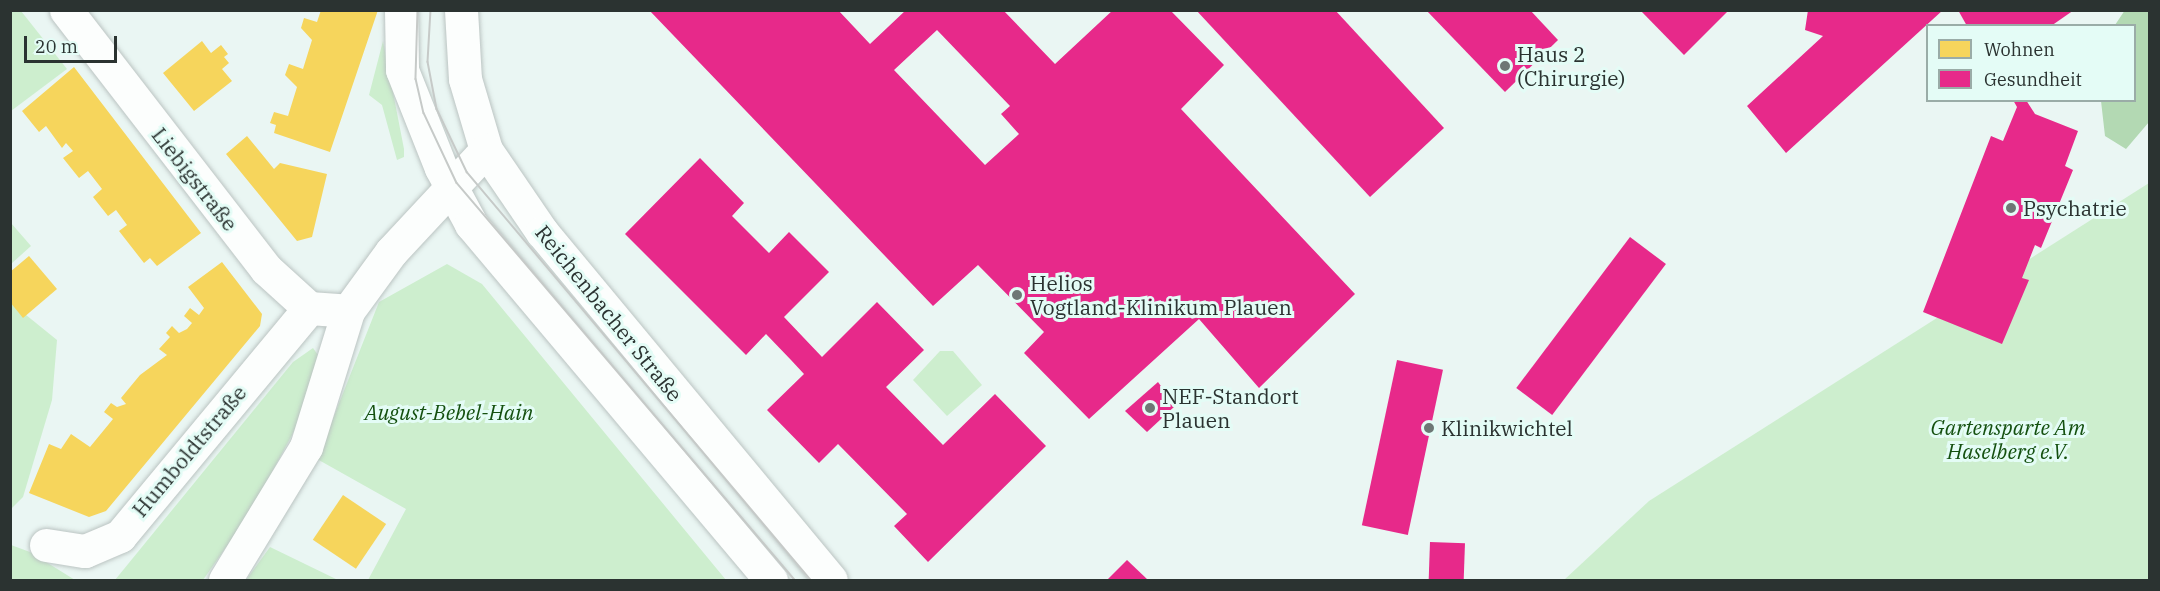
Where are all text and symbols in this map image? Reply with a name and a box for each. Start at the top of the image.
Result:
scale bar [27,24,120,62]
legend [1926,24,2136,102]
text: 20 m [35,35,78,58]
text: Wohnen [1984,38,2055,61]
place label: Haus 2 (Chirurgie) [1517,41,1625,91]
marker: Haus 2 (Chirurgie) [1498,59,1512,73]
text: Gesundheit [1984,68,2082,91]
street label: Liebigstraße [147,122,243,236]
place label: Psychatrie [2023,195,2127,221]
marker: Psychatrie [2004,201,2018,215]
street label: Reichenbacher Straße [530,220,688,406]
place label: Helios Vogtland-Klinikum Plauen [1030,270,1292,320]
marker: Helios Vogtland-Klinikum Plauen [1008,286,1026,304]
street label: Humboldtstraße [127,380,251,522]
place label: NEF-Standort Plauen [1162,383,1299,433]
park label: August-Bebel-Hain [365,399,533,425]
marker: NEF-Standort Plauen [1143,401,1157,415]
park label: Gartensparte Am Haselberg e.V. [1931,414,2085,464]
place label: Klinikwichtel [1441,415,1573,441]
marker: Klinikwichtel [1422,421,1436,435]

